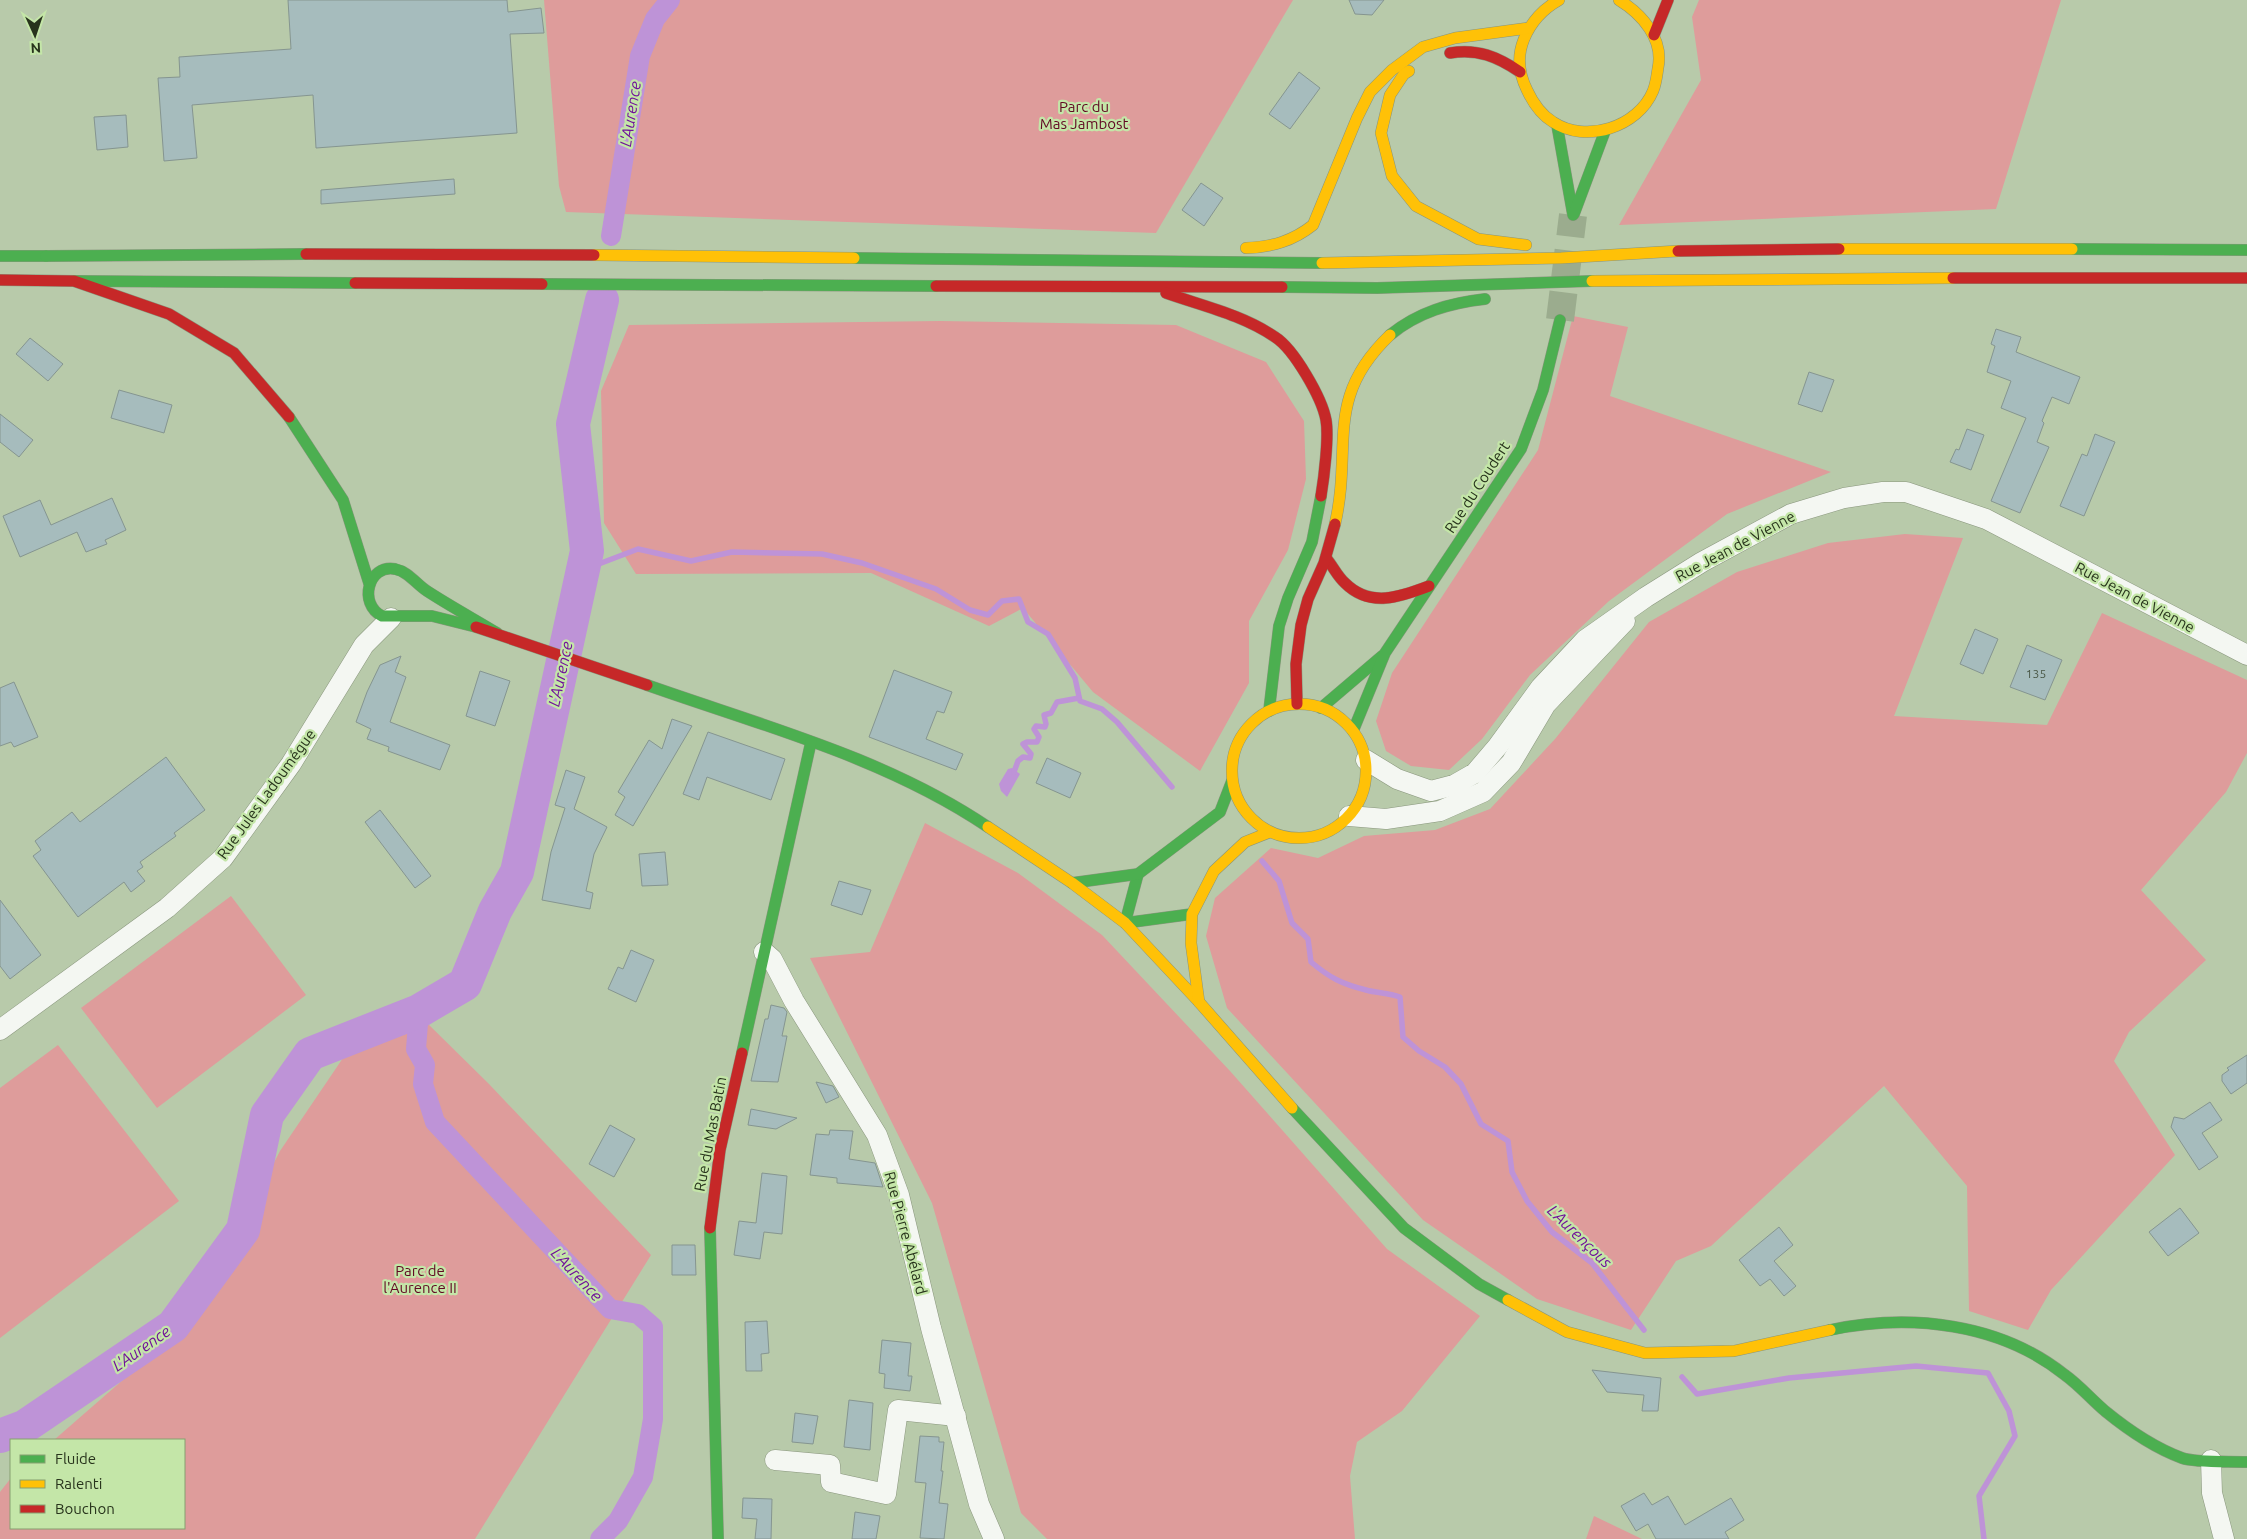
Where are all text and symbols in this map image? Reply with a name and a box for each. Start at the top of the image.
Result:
north arrow [10,10,60,60]
text: N [30,40,41,56]
water label: L'Aurence [616,80,644,148]
park label: Parc du Mas Jambost [1040,98,1128,132]
street label: Rue du Coudert [1441,438,1513,536]
street label: Rue Jean de Vienne [1672,507,1798,585]
street label: Rue Jean de Vienne [2072,558,2198,636]
water label: L'Aurence [544,640,576,708]
house number: 135 [2026,667,2046,680]
street label: Rue Jules Ladoumégue [213,726,319,862]
street label: Rue du Mas Batin [691,1075,729,1193]
street label: Rue Pierre Abélard [881,1170,931,1296]
water label: L'Aurençous [1544,1201,1616,1271]
water label: L'Aurence [548,1244,606,1304]
park label: Parc de l'Aurence II [383,1262,457,1296]
water label: L'Aurence [109,1322,173,1374]
legend [10,1439,185,1529]
text: Fluide [55,1450,96,1467]
text: Ralenti [55,1475,102,1492]
text: Bouchon [55,1500,115,1517]

